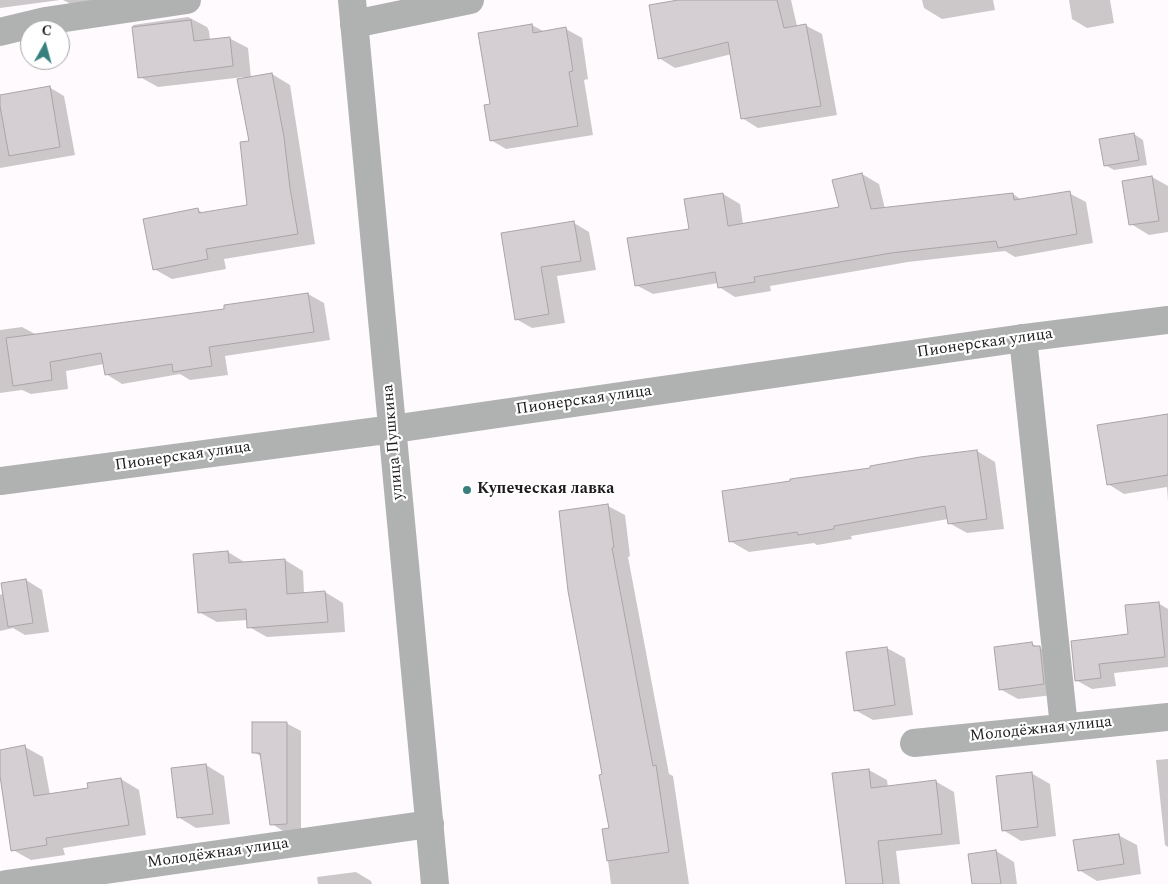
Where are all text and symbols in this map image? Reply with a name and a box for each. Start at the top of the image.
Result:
north arrow [20,20,70,70]
text: С [41,20,53,42]
street label: Пионерская улица [916,325,1054,363]
street label: Пионерская улица [515,382,653,420]
street label: улица Пушкина [379,383,409,501]
street label: Пионерская улица [114,438,252,476]
place label: Купеческая лавка [477,480,614,500]
marker: Купеческая лавка [461,484,473,496]
street label: Молодёжная улица [969,713,1113,747]
street label: Молодёжная улица [146,835,290,873]

